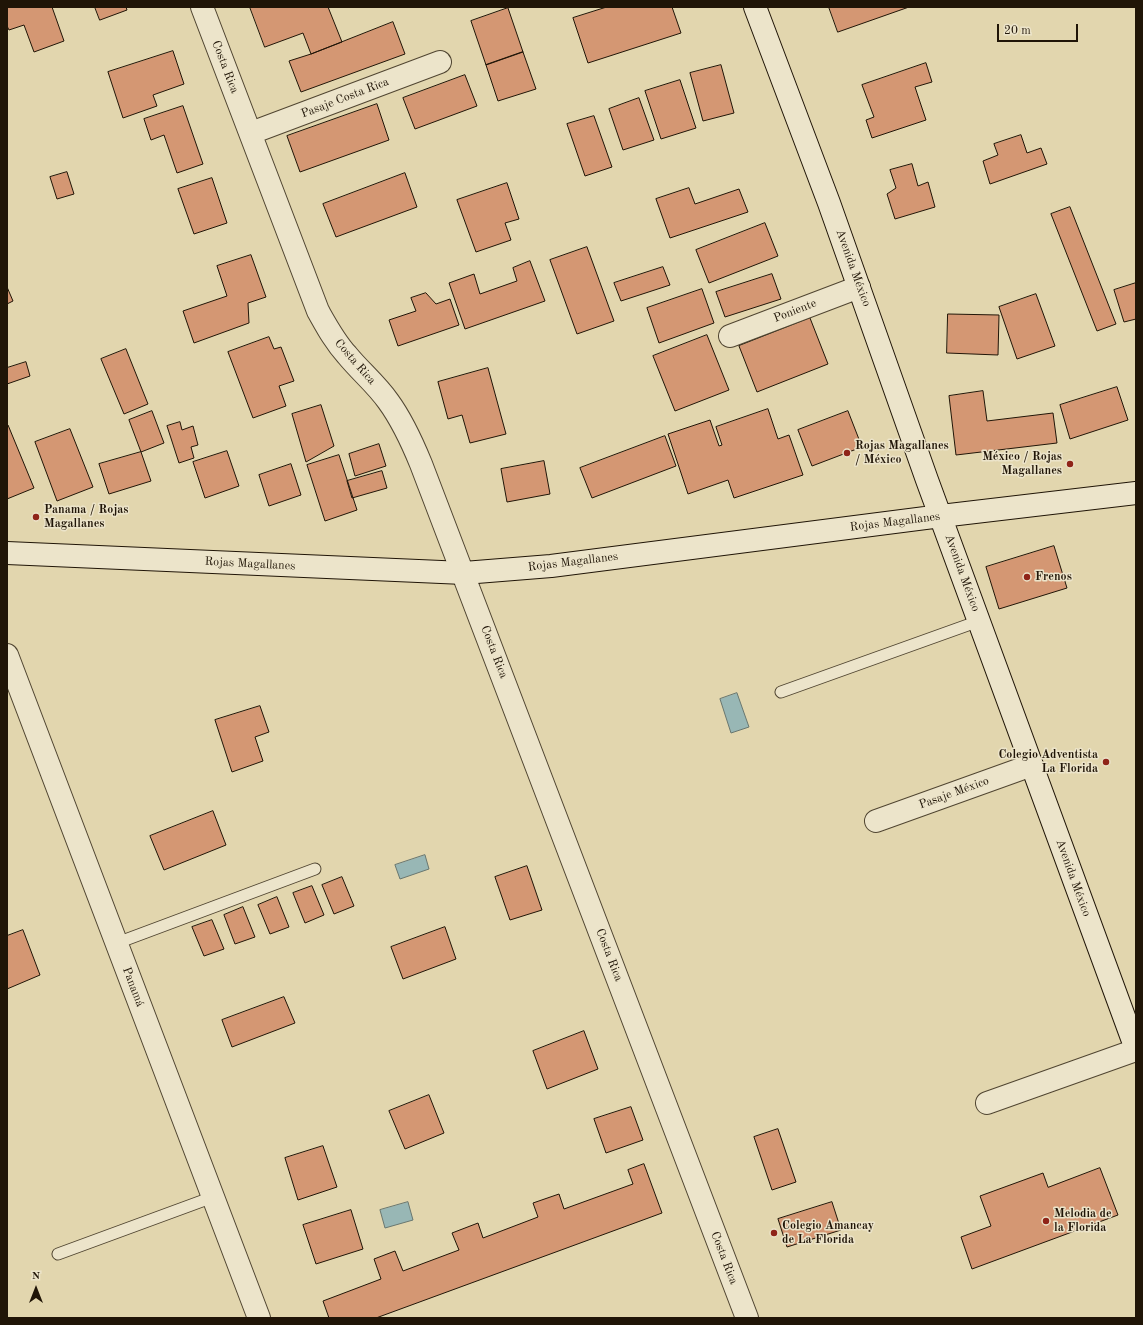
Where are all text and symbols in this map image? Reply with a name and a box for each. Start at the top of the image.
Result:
scale bar [999,16,1080,42]
text: 20 m [1004,25,1031,37]
street label: Costa Rica [208,38,242,96]
street label: Pasaje Costa Rica [299,75,391,121]
street label: Avenida México [832,227,874,309]
street label: Poniente [771,296,819,326]
street label: Costa Rica [331,336,379,388]
place label: Rojas Magallanes / México [855,439,949,467]
marker: Rojas Magallanes / México [842,448,852,458]
place label: México / Rojas Magallanes [982,450,1062,478]
marker: México / Rojas Magallanes [1065,459,1075,469]
place label: Panama / Rojas Magallanes [44,503,128,531]
street label: Rojas Magallanes [849,509,941,535]
marker: Panama / Rojas Magallanes [31,512,41,522]
street label: Avenida México [941,532,983,614]
street label: Rojas Magallanes [527,549,619,575]
street label: Rojas Magallanes [204,554,296,574]
place label: Frenos [1035,570,1072,584]
marker: Frenos [1022,572,1032,582]
street label: Costa Rica [477,623,511,681]
place label: Colegio Adventista La Florida [998,748,1098,776]
marker: Colegio Adventista La Florida [1101,757,1111,767]
street label: Pasaje México [917,774,991,812]
street label: Avenida México [1052,837,1094,919]
street label: Costa Rica [592,926,626,984]
street label: Panamá [119,965,147,1009]
place label: Melodia de la Florida [1054,1207,1112,1235]
marker: Melodia de la Florida [1041,1216,1051,1226]
place label: Colegio Amancay de La Florida [782,1219,874,1247]
marker: Colegio Amancay de La Florida [769,1228,779,1238]
street label: Costa Rica [707,1229,741,1287]
north arrow [16,1269,56,1309]
text: N [32,1271,40,1282]

